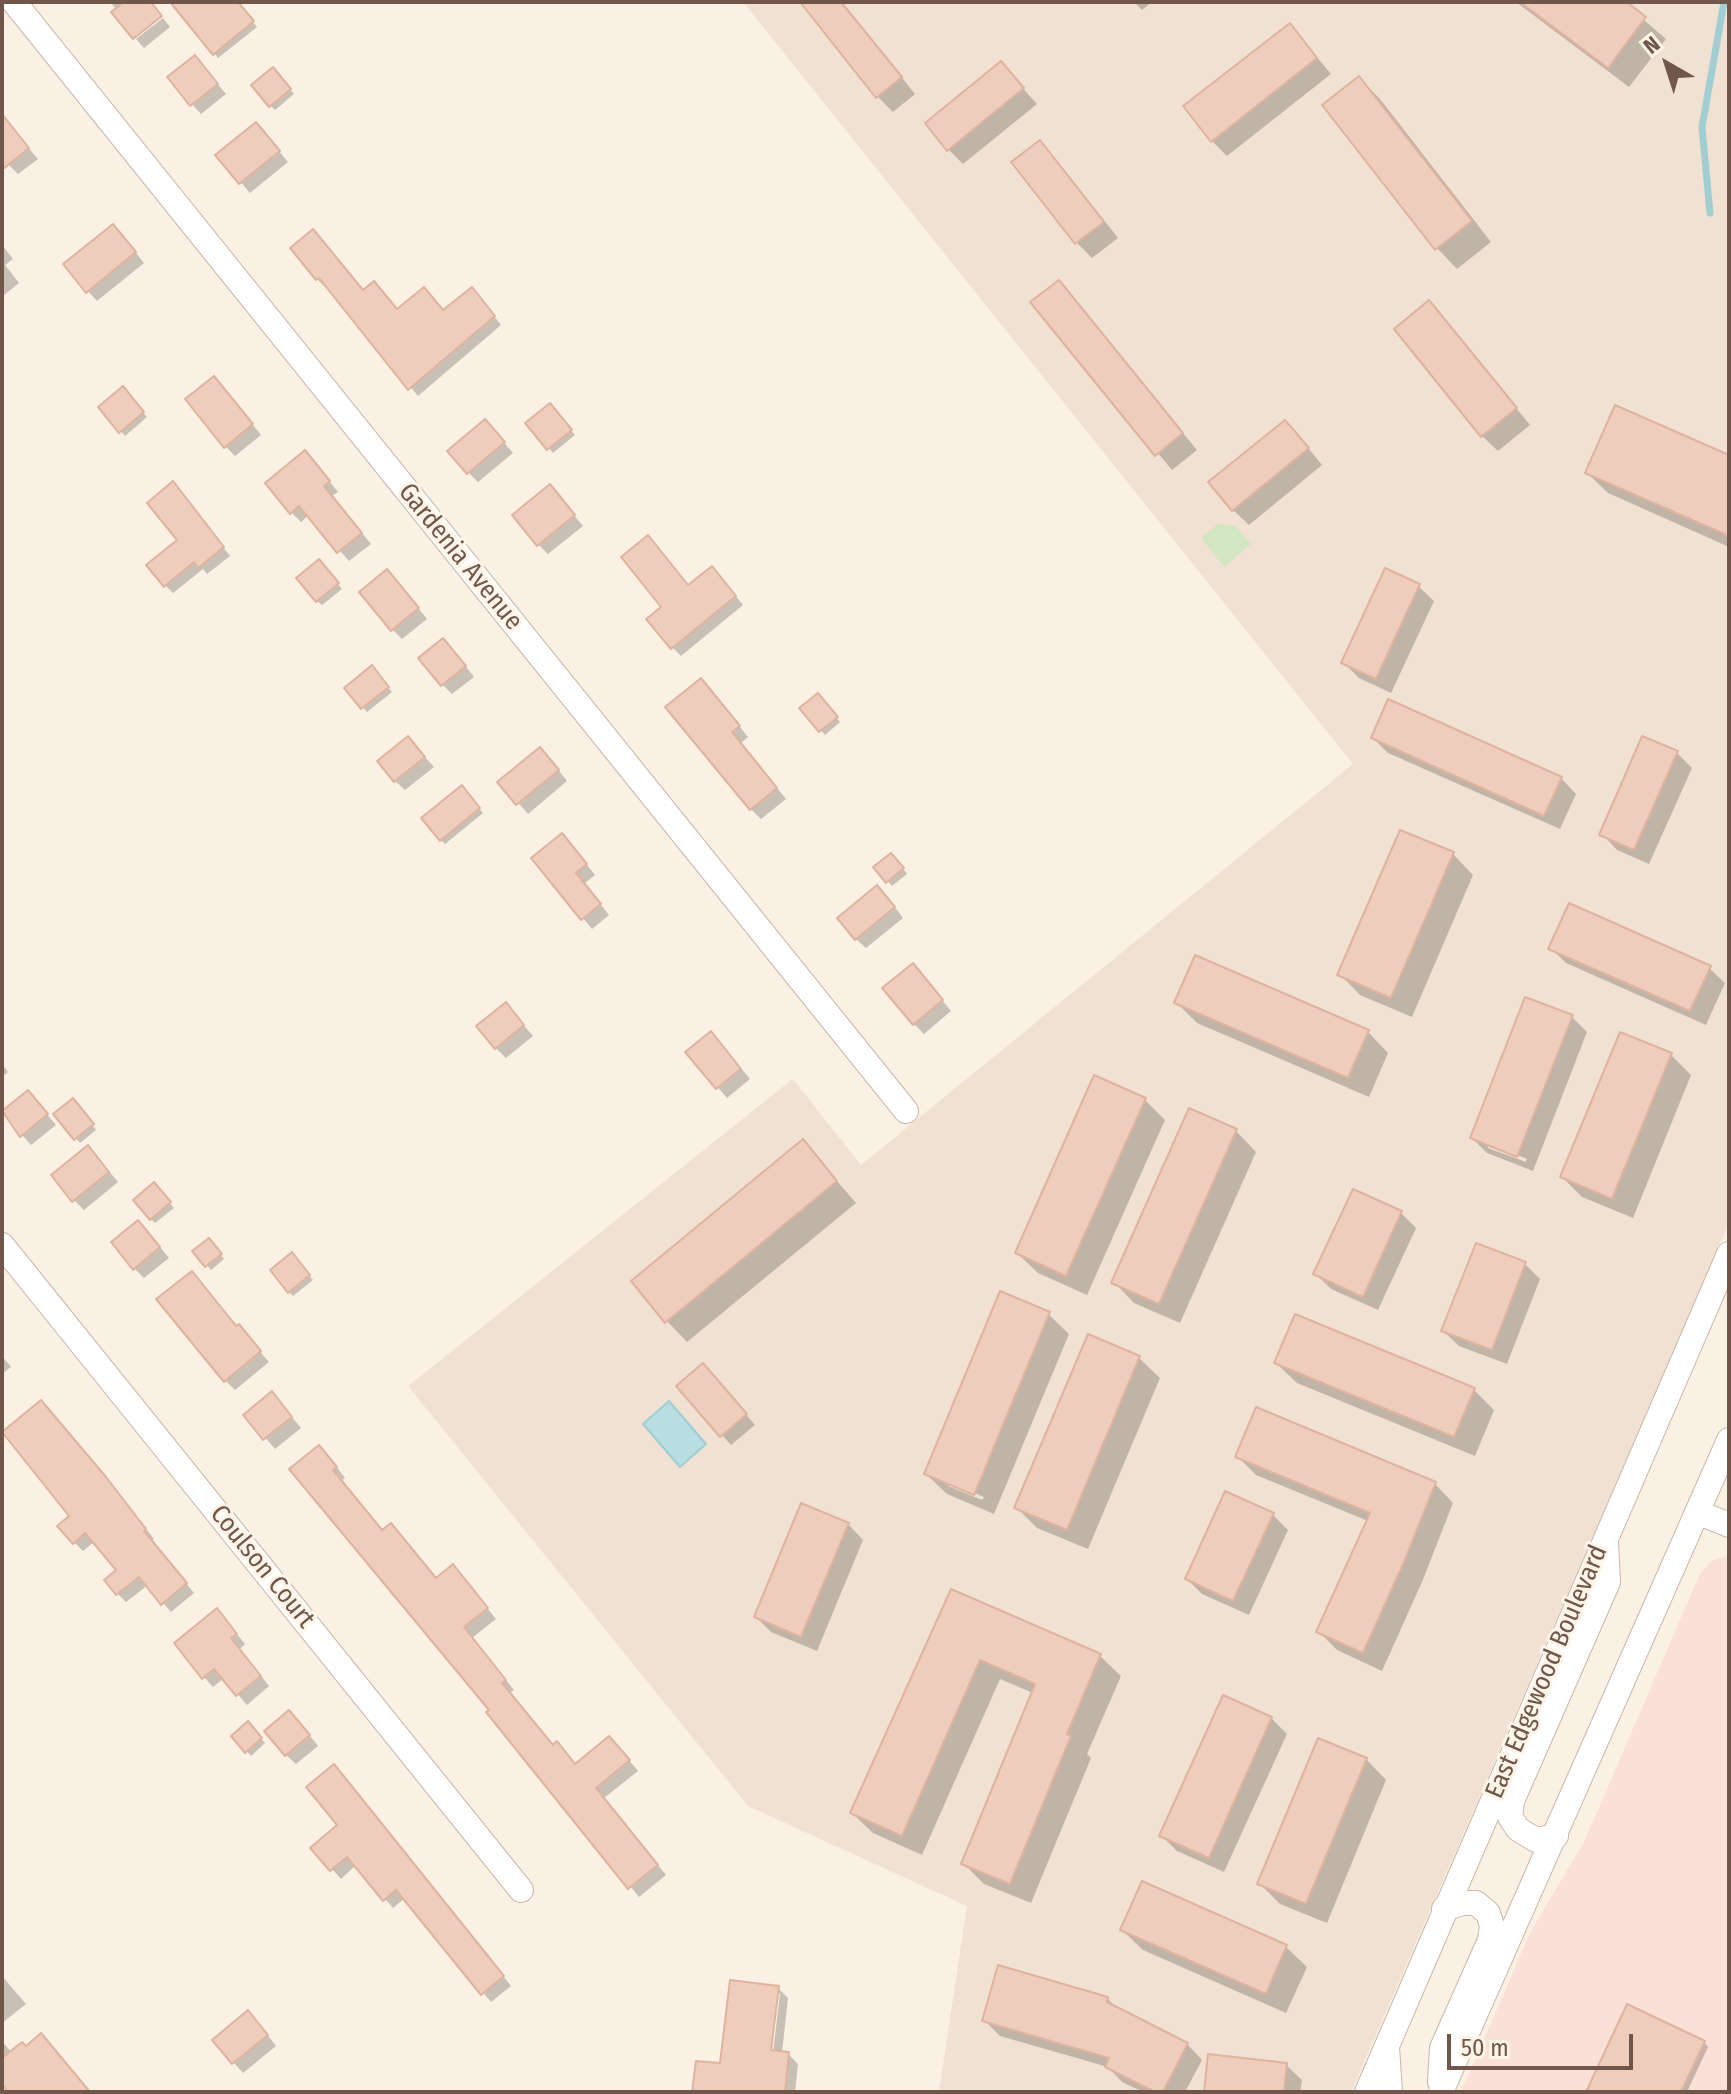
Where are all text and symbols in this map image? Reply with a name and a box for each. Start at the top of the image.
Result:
north arrow [1627,24,1707,104]
text: N [1638,30,1665,60]
street label: Gardenia Avenue [391,477,529,637]
street label: Coulson Court [203,1499,321,1635]
street label: East Edgewood Boulevard [1479,1541,1615,1803]
scale bar [1451,2018,1637,2068]
text: 50 m [1461,2034,1509,2062]

